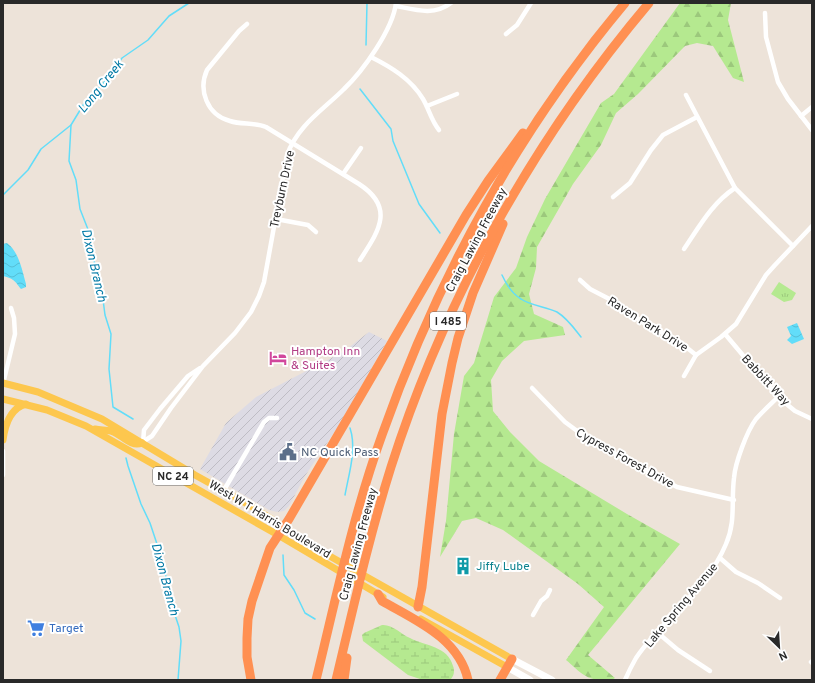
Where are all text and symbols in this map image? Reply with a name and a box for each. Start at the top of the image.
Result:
water label: Long Creek [75,57,128,117]
street label: Treyburn Drive [267,149,299,230]
street label: Craig Lawing Freeway [442,185,511,296]
water label: Dixon Branch [77,227,109,304]
street label: Raven Park Drive [604,294,691,356]
road number: I 485 [430,312,466,330]
place label: Hampton Inn & Suites [291,344,360,374]
hotel icon: Hampton Inn & Suites [268,348,288,368]
street label: Babbitt Way [737,352,793,410]
street label: Cypress Forest Drive [573,425,677,493]
public building icon: NC Quick Pass [278,442,298,462]
place label: NC Quick Pass [301,445,379,461]
road number: NC 24 [153,467,193,485]
street label: West W T Harris Boulevard [205,477,334,563]
street label: Craig Lawing Freeway [336,486,382,603]
water label: Dixon Branch [147,541,181,618]
building icon: Jiffy Lube [453,556,473,576]
place label: Jiffy Lube [476,559,530,575]
street label: Lake Spring Avenue [642,560,722,651]
supermarket icon: Target [26,618,46,638]
place label: Target [49,621,84,637]
north arrow [759,627,799,667]
text: N [776,647,789,663]

